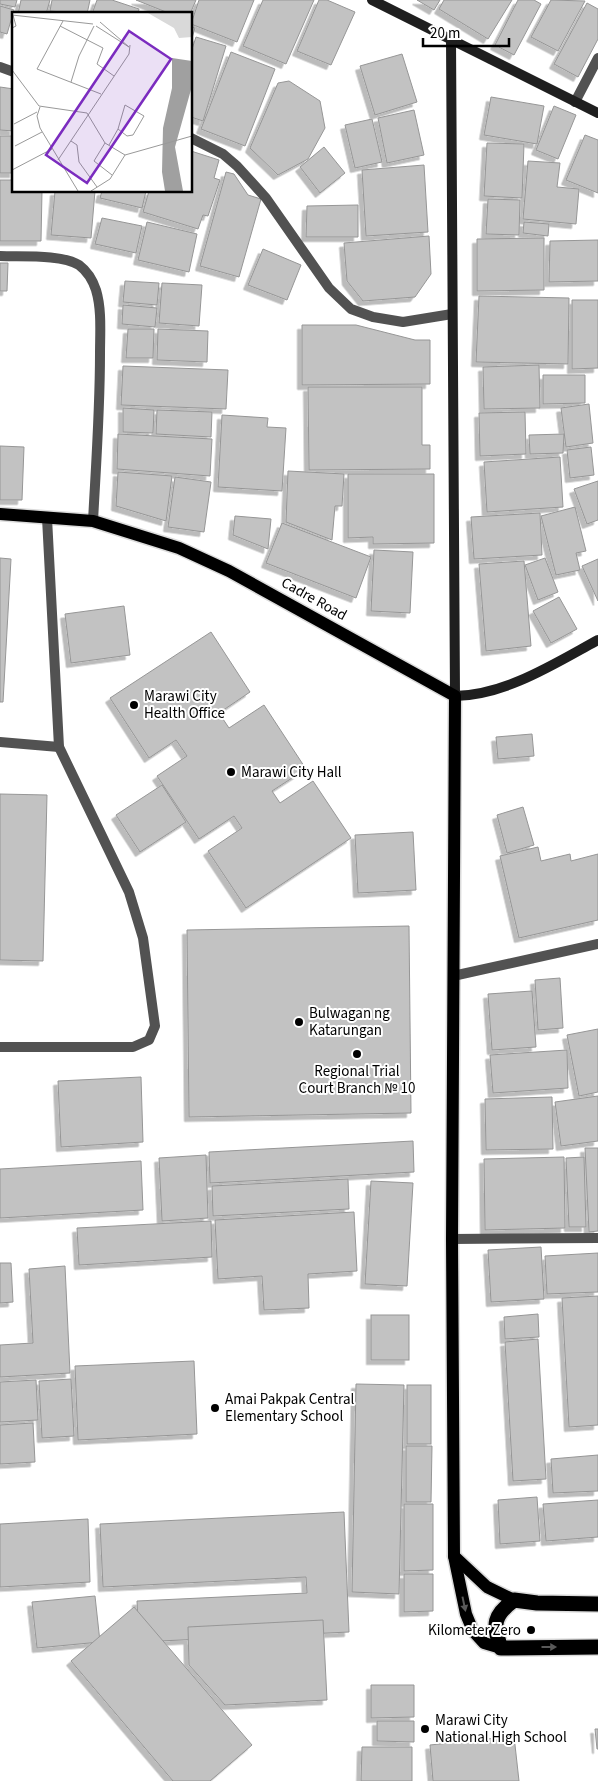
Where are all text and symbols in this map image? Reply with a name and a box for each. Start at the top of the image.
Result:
inset map [12,12,192,192]
scale bar [423,15,509,47]
text: 20 m [430,23,460,44]
street label: Cadre Road [277,572,351,626]
place label: Marawi City Health Office [144,686,225,724]
marker: Marawi City Health Office [128,699,140,711]
place label: Marawi City Hall [241,762,342,783]
marker: Marawi City Hall [225,766,237,778]
place label: Bulwagan ng Katarungan [309,1003,390,1041]
marker: Bulwagan ng Katarungan [293,1016,305,1028]
marker: Regional Trial Court Branch № 10 [351,1048,363,1060]
place label: Regional Trial Court Branch № 10 [299,1061,415,1099]
place label: Amai Pakpak Central Elementary School [225,1389,354,1427]
marker: Amai Pakpak Central Elementary School [209,1402,221,1414]
one-way arrow [460,1596,468,1611]
place label: Kilometer Zero [428,1620,521,1641]
marker: Kilometer Zero [525,1624,537,1636]
one-way arrow [542,1643,558,1651]
place label: Marawi City National High School [435,1710,567,1748]
marker: Marawi City National High School [419,1723,431,1735]

